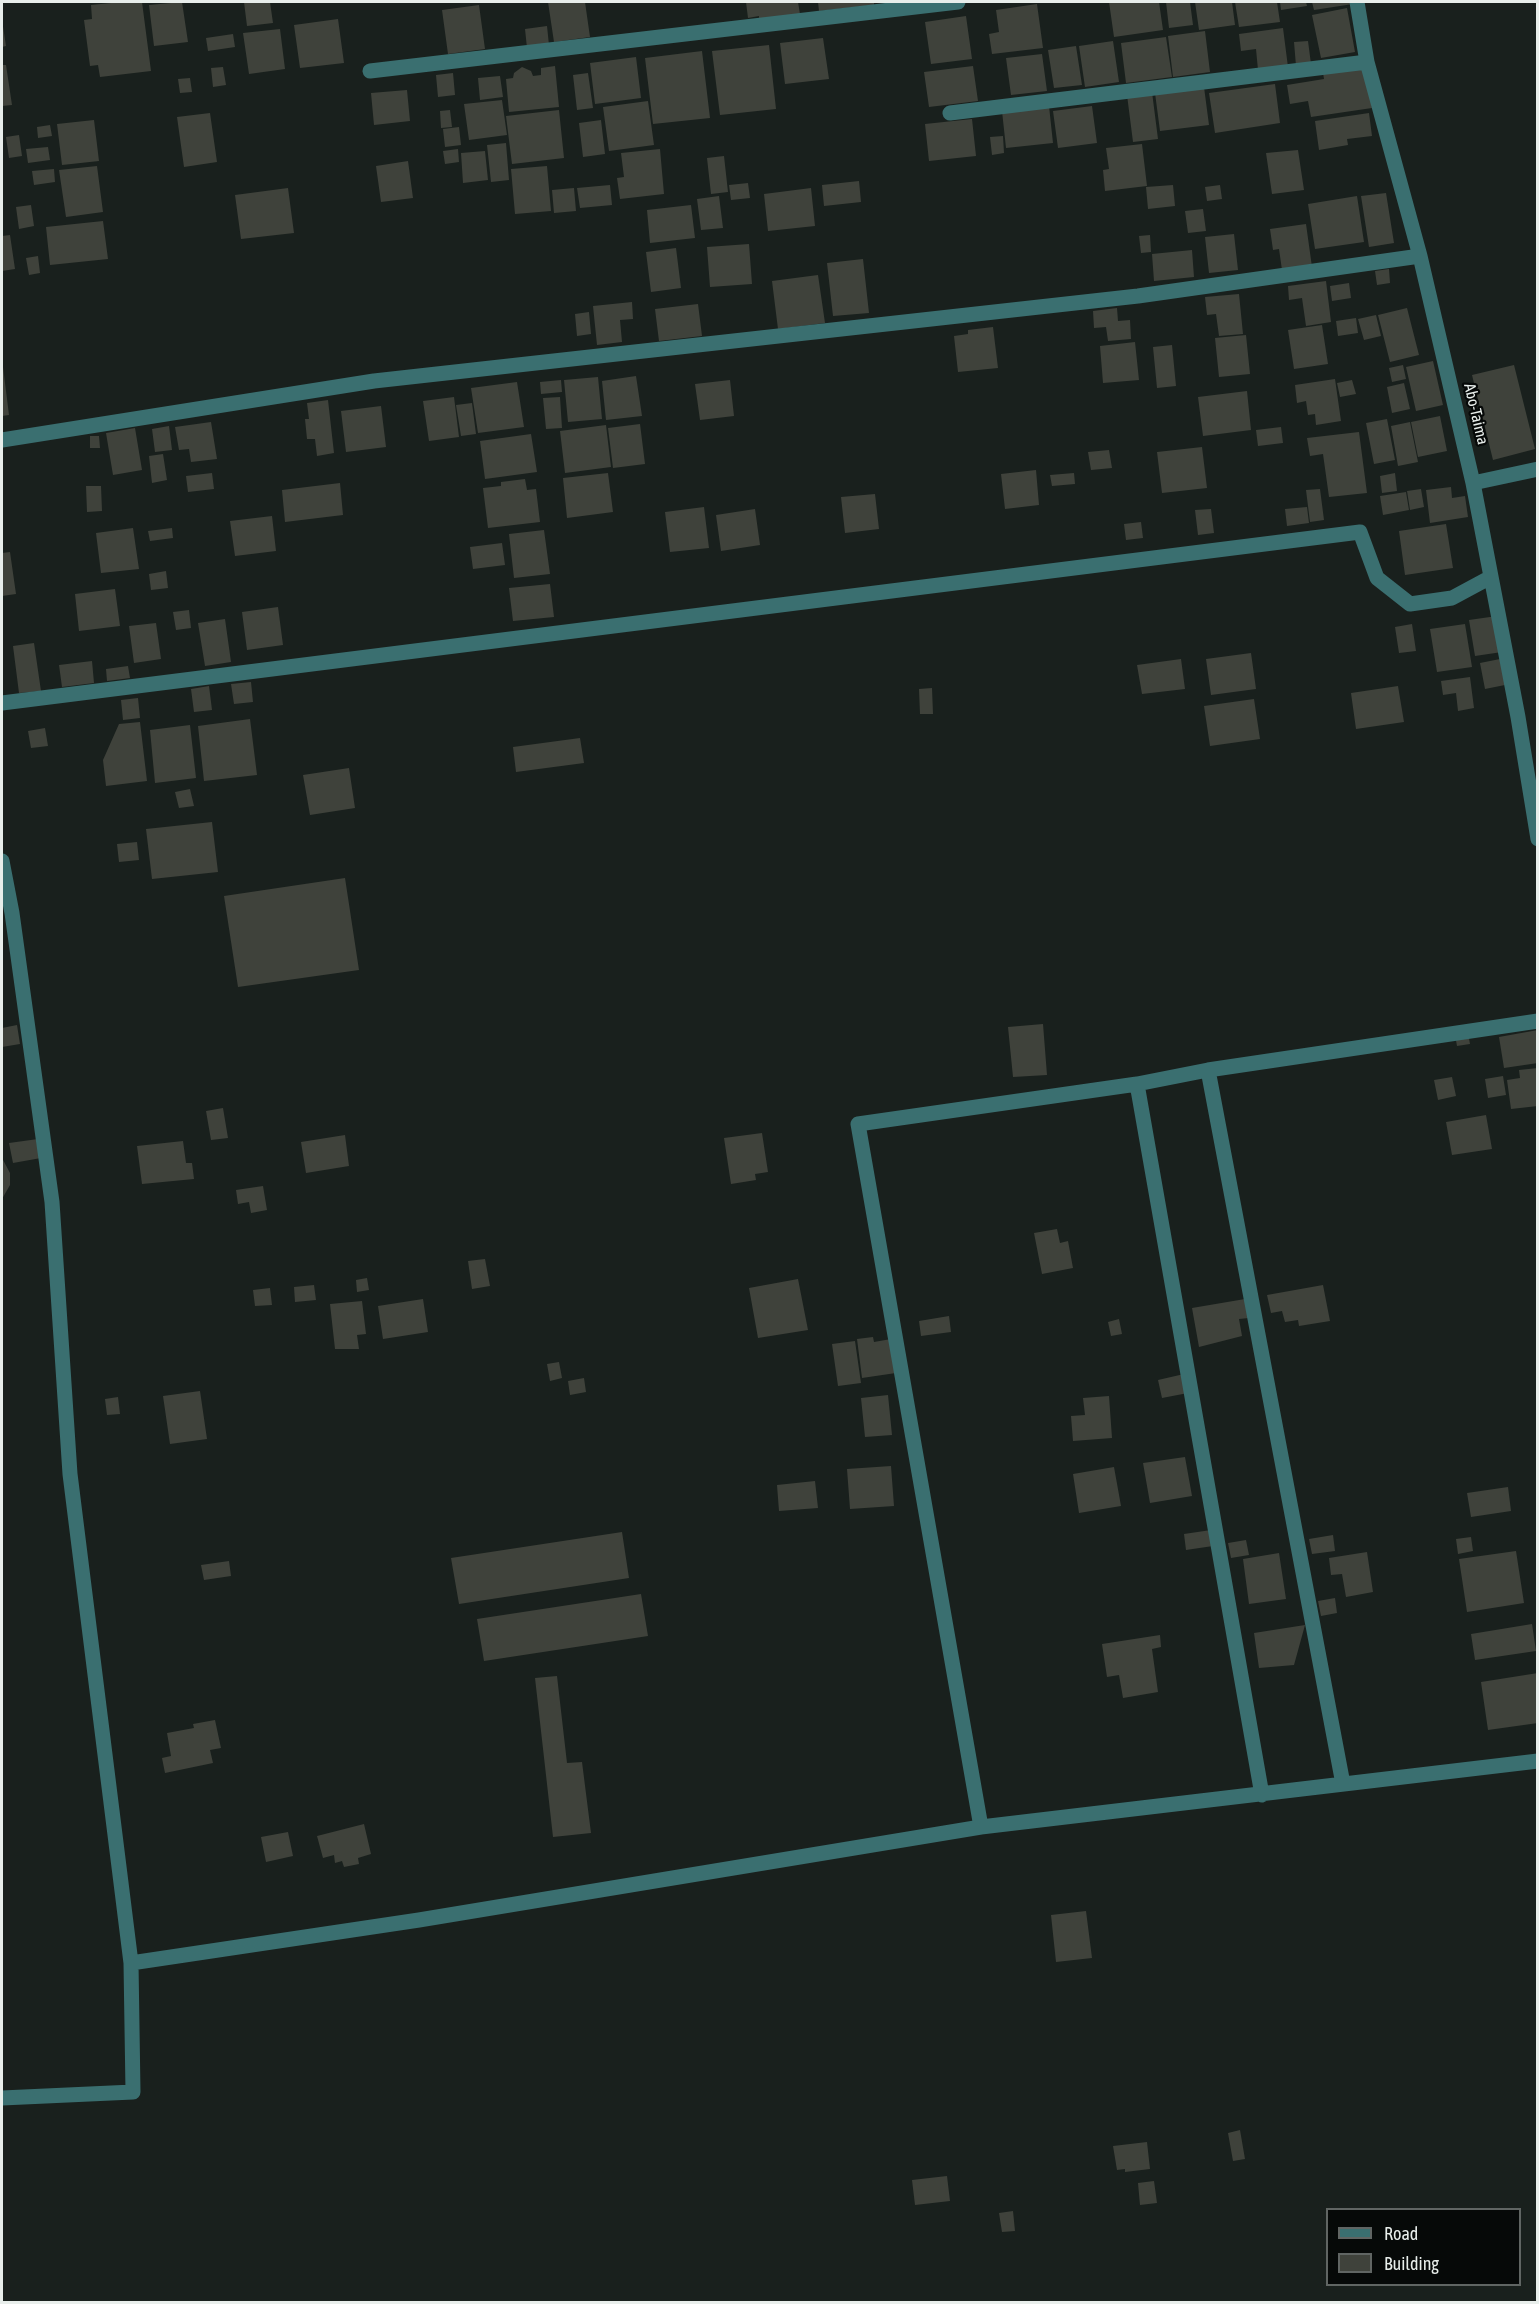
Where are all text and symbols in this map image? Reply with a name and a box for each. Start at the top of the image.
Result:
street label: Abo-Taima [1460,382,1492,446]
legend [1326,2208,1521,2286]
text: Road [1384,2223,1418,2244]
text: Building [1384,2253,1439,2274]

